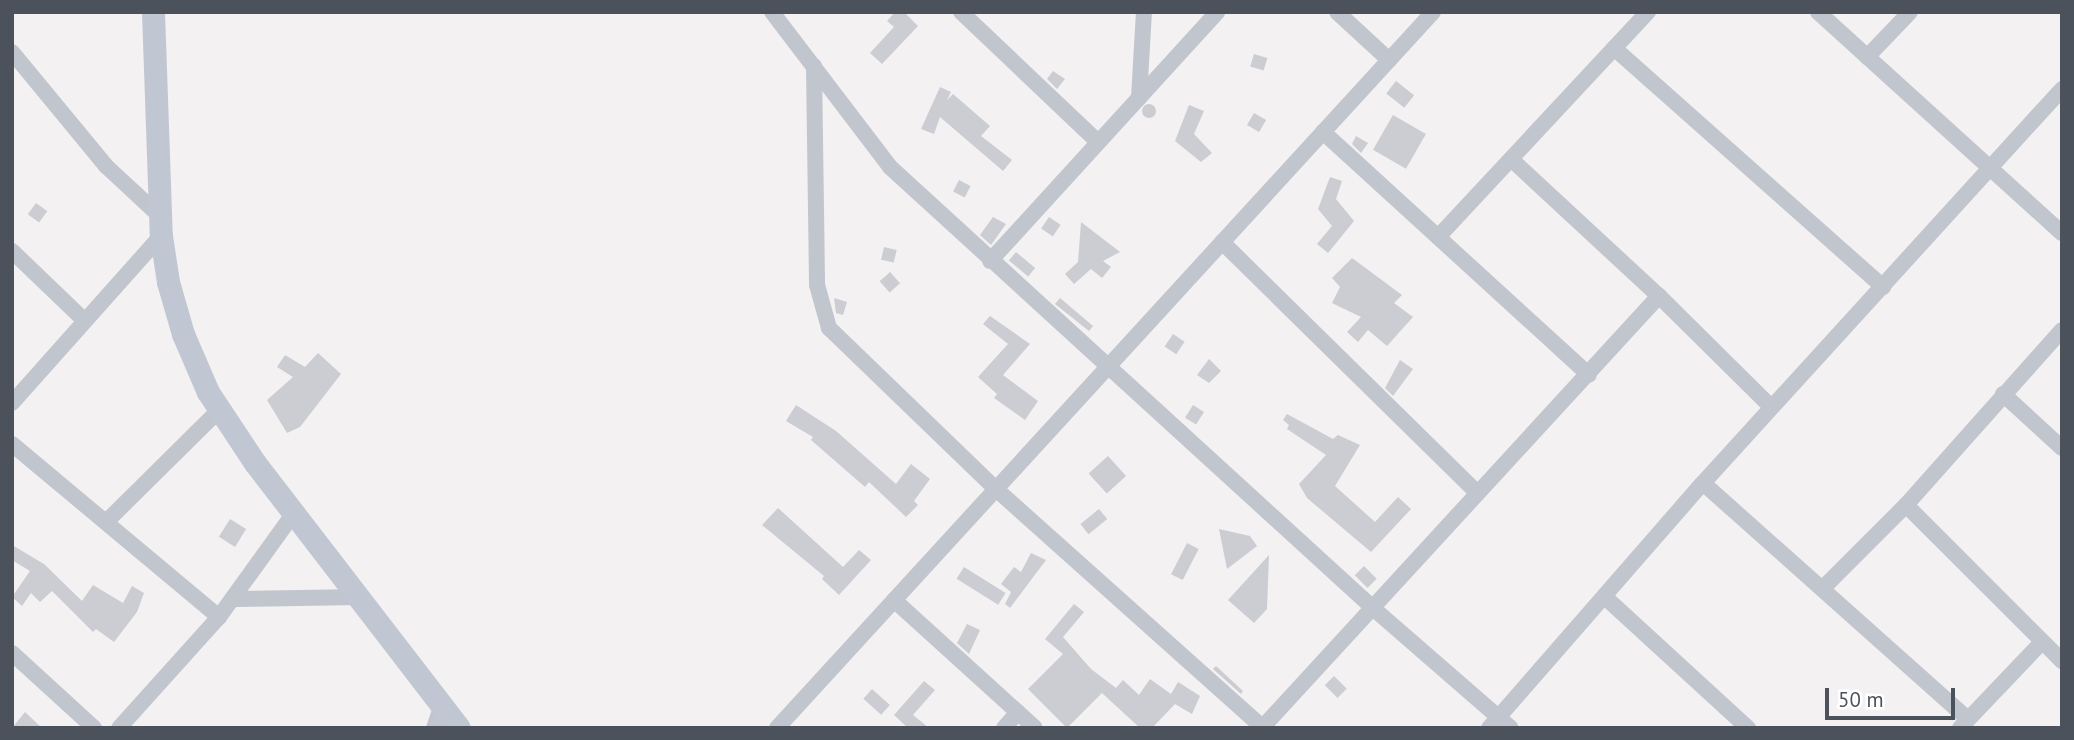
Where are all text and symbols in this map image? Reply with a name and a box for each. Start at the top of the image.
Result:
scale bar [1829,674,1958,718]
text: 50 m [1838,686,1884,713]

